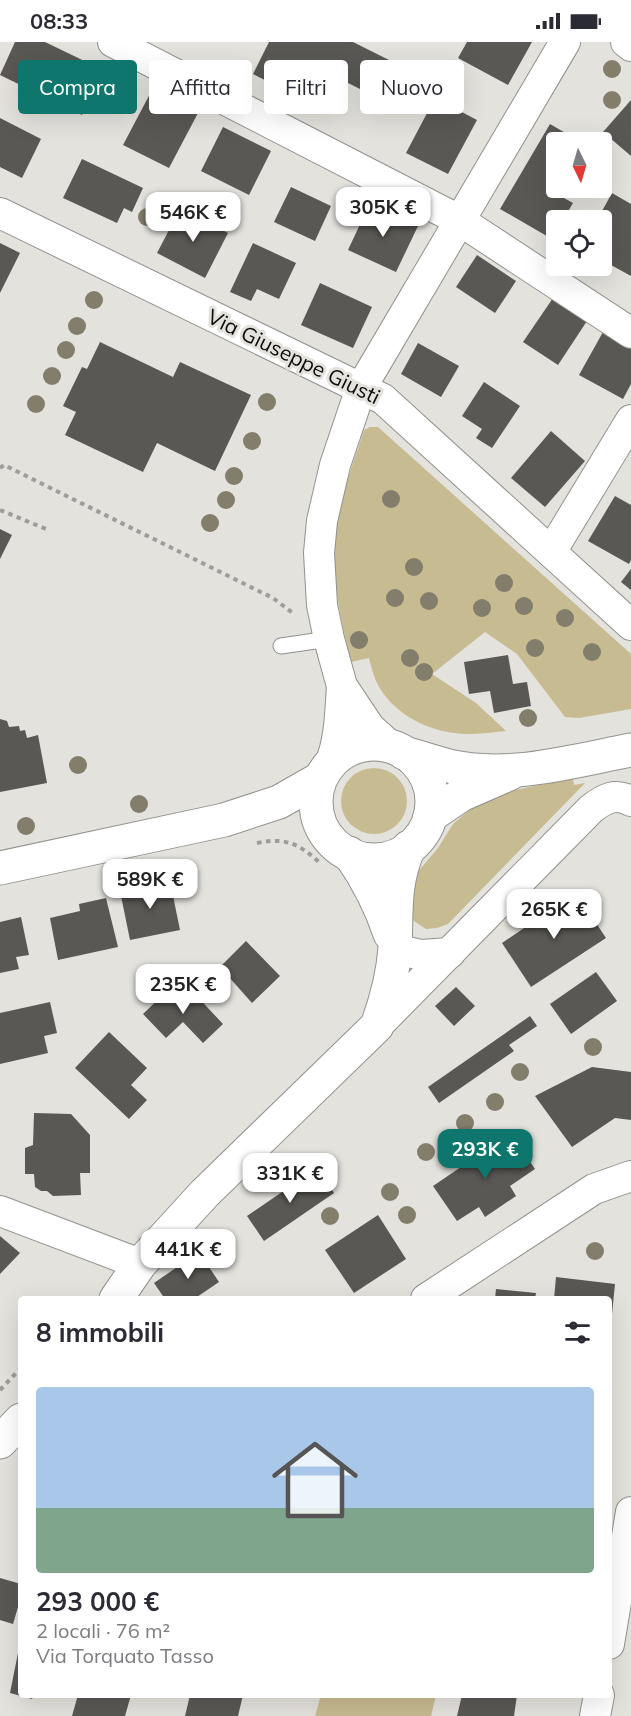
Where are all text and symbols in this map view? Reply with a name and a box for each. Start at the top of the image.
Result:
text: 08:33 [30,7,88,35]
chip: Compra [18,60,137,114]
chip: Affitta [149,60,252,114]
chip: Filtri [264,60,348,114]
chip: Nuovo [360,60,464,114]
north arrow [546,132,612,198]
map controls [546,132,612,276]
pin: 305K € [334,187,432,238]
pin: 546K € [144,192,242,243]
text: 305K € [350,194,416,219]
text: 546K € [160,199,226,224]
button: locate [546,210,612,276]
street label: Via Giuseppe Giusti [203,303,385,409]
pin: 589K € [101,859,199,910]
text: 589K € [117,866,183,891]
pin: 265K € [505,889,603,940]
text: 265K € [521,896,587,921]
pin: 235K € [134,964,232,1015]
text: 235K € [150,971,216,996]
pin: 293K € [436,1129,534,1180]
text: 293K € [452,1136,518,1161]
pin: 331K € [241,1153,339,1204]
text: 331K € [257,1160,323,1185]
pin: 441K € [139,1229,237,1280]
text: 441K € [155,1236,221,1261]
text: 8 immobili [36,1316,164,1349]
icon: filters [561,1316,594,1349]
icon: home [261,1426,369,1534]
text: 293 000 € [36,1585,159,1618]
text: 2 locali · 76 m² [36,1618,170,1643]
text: Via Torquato Tasso [36,1643,214,1668]

